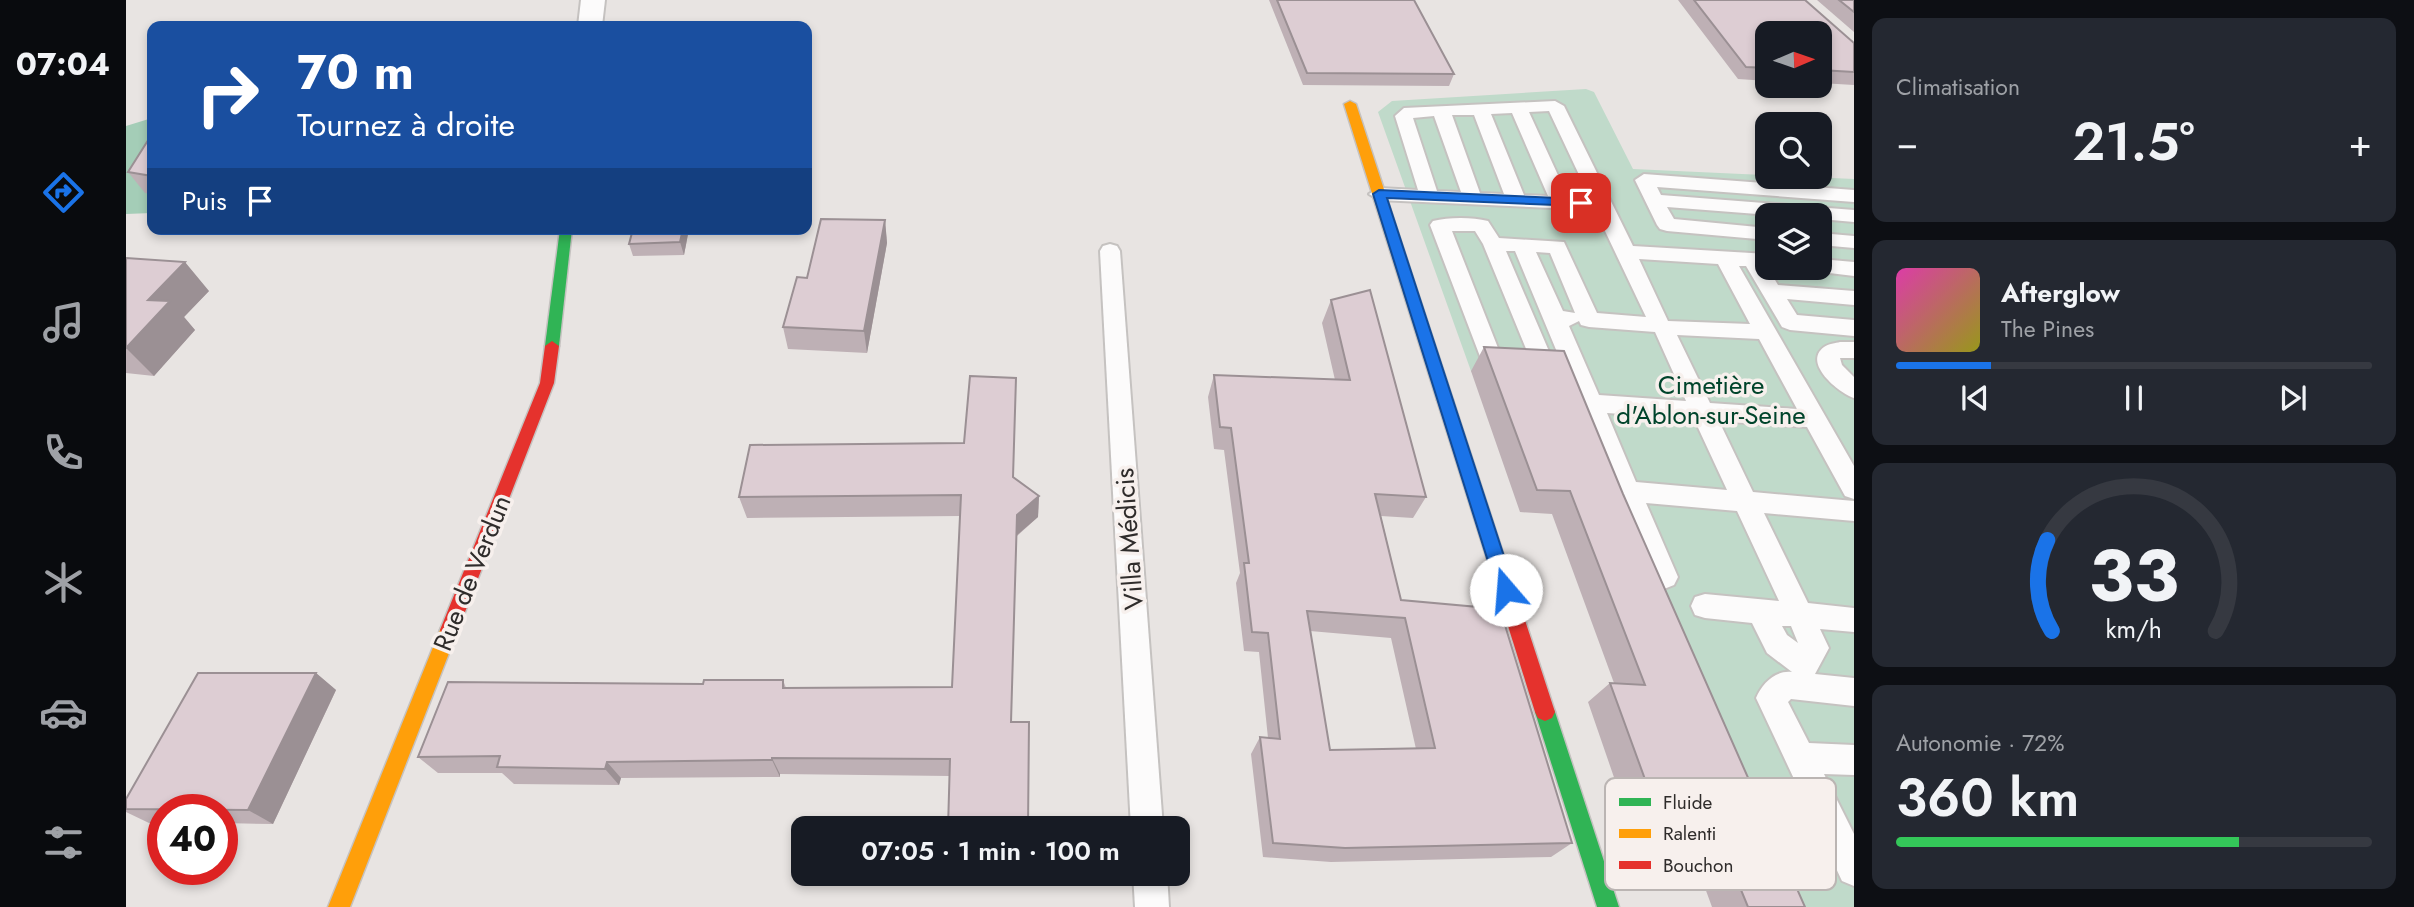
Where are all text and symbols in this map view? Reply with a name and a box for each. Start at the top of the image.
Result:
north arrow [1755,21,1832,98]
map controls [1755,21,1832,280]
text: 70 m [297,37,414,107]
text: 07:04 [16,41,110,87]
icon: right [182,49,273,140]
text: Climatisation [1896,70,2020,104]
text: Tournez à droite [297,102,515,148]
text: 21.5° [2073,104,2195,180]
button: search [1755,112,1832,189]
text: − [1896,115,1918,170]
text: + [2349,115,2372,170]
icon: directions [39,168,88,217]
pin [1551,173,1611,233]
text: Puis [182,182,227,220]
icon: arrive [241,182,279,220]
icon: arrive [1562,184,1600,222]
button: layers [1755,203,1832,280]
text: Afterglow [2001,274,2120,312]
icon: music [39,298,88,347]
text: The Pines [2001,312,2094,346]
park label: Cimetière d'Ablon-sur-Seine [1616,366,1806,434]
icon: previous [1956,379,1994,417]
icon: pause [2115,379,2153,417]
icon: next [2274,379,2312,417]
icon: phone [39,428,88,477]
street label: Villa Médicis [1105,467,1153,611]
street label: Rue de Verdun [423,489,521,657]
text: 33 [2089,523,2179,628]
position arrow [1469,553,1543,627]
icon: climate [39,558,88,607]
text: km/h [2106,610,2162,646]
icon: car [39,688,88,737]
text: Autonomie · 72% [1896,726,2064,760]
text: 360 km [1896,760,2079,836]
legend [1605,778,1836,890]
text: Fluide [1663,789,1713,816]
speed limit sign: 40 [147,794,238,885]
icon: filters [39,818,88,867]
text: Ralenti [1663,820,1716,847]
text: 07:05 · 1 min · 100 m [861,832,1120,870]
text: Bouchon [1663,852,1733,879]

